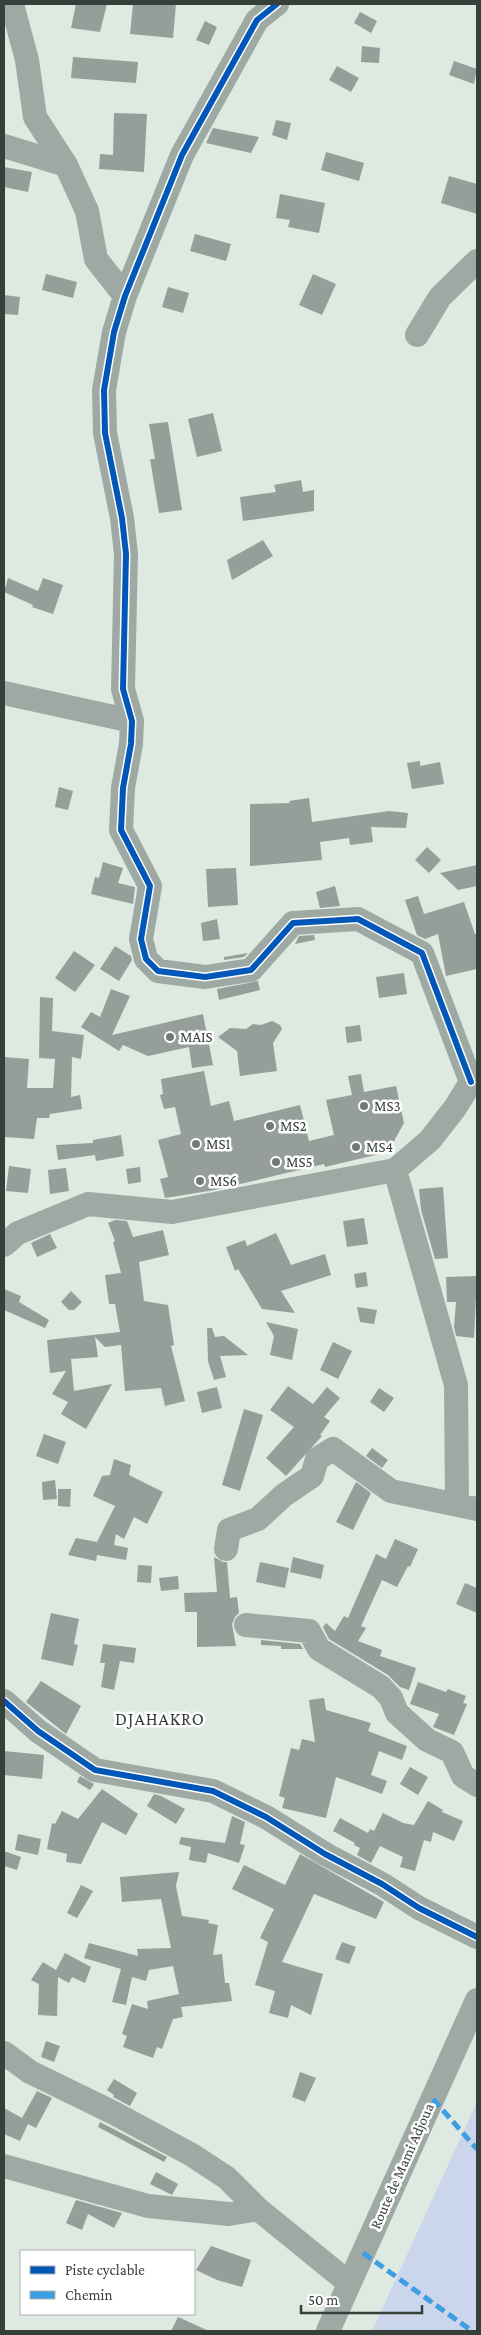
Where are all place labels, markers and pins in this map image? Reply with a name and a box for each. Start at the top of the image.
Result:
place label: MAIS [180,1029,213,1045]
marker: MAIS [164,1031,176,1043]
place label: MS3 [374,1098,401,1114]
marker: MS3 [358,1100,370,1112]
place label: MS2 [280,1118,307,1134]
marker: MS2 [264,1120,276,1132]
place label: MS1 [206,1136,230,1152]
marker: MS1 [190,1138,202,1150]
place label: MS4 [366,1139,393,1155]
marker: MS4 [350,1141,362,1153]
place label: MS5 [286,1154,313,1170]
marker: MS5 [270,1156,282,1168]
place label: MS6 [210,1173,237,1189]
marker: MS6 [194,1175,206,1187]

